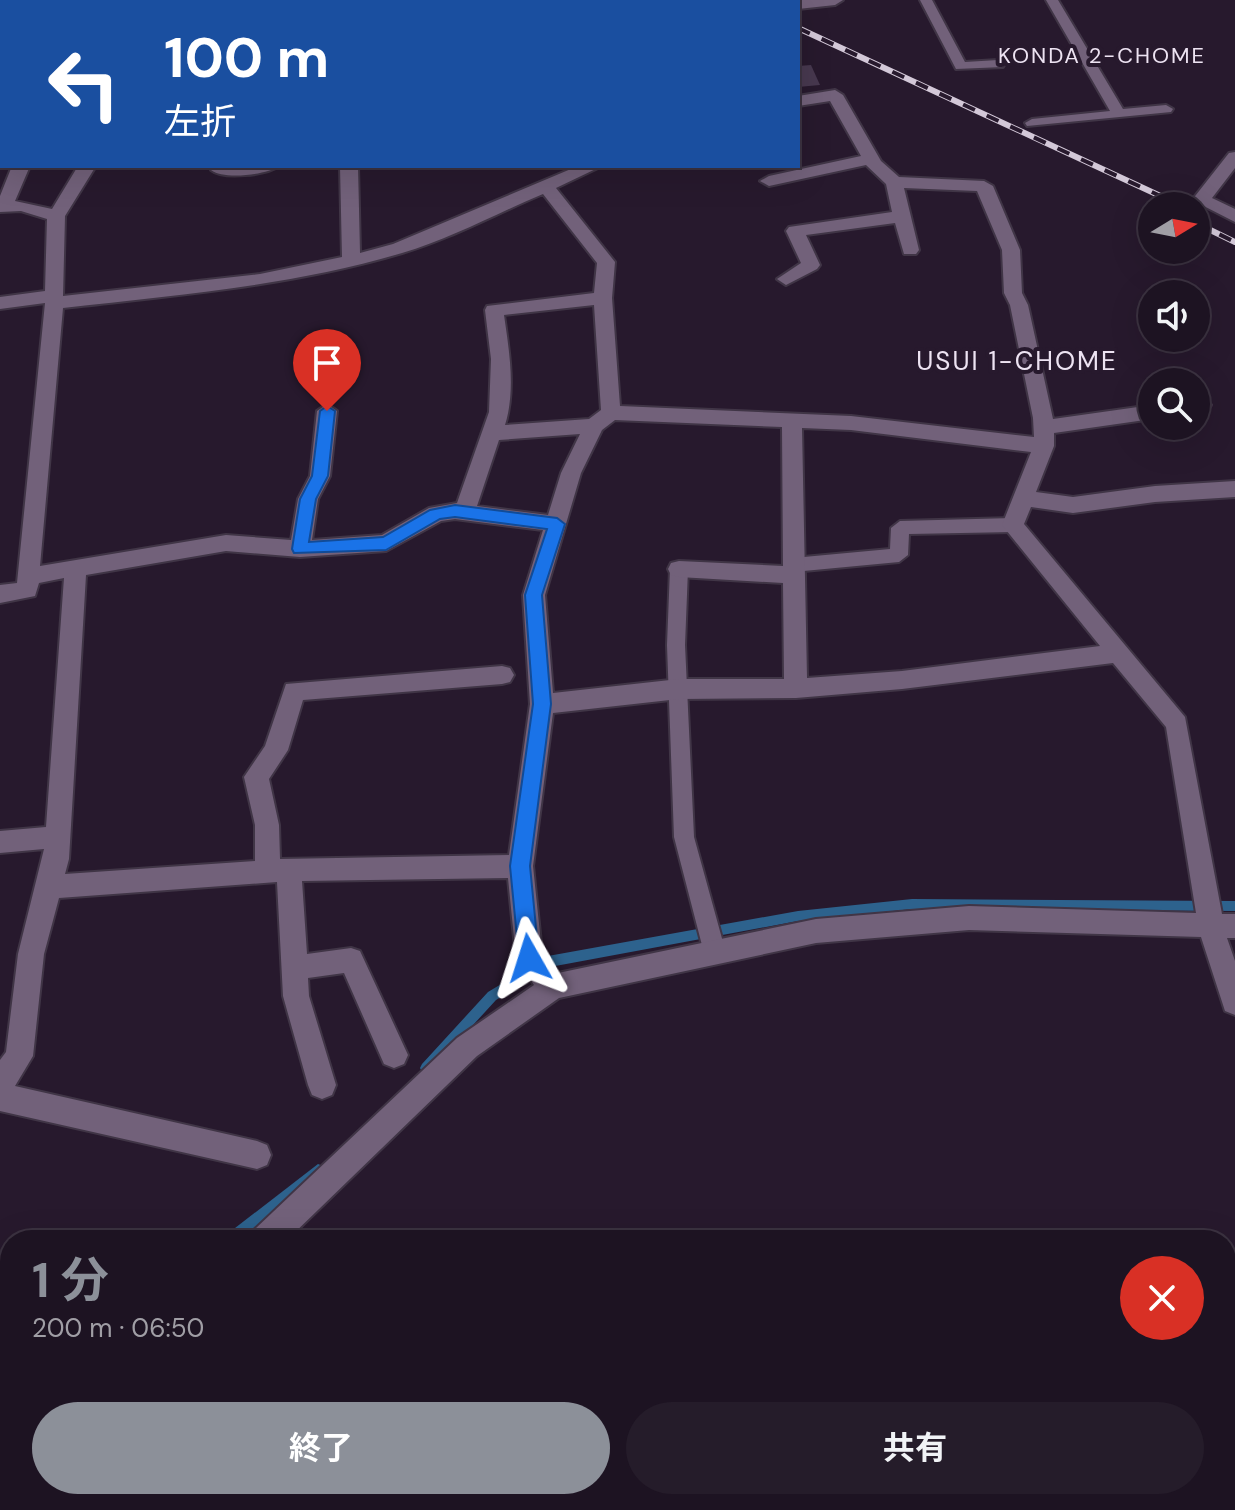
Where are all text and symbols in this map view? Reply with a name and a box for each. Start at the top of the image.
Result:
text: 100 m [164,21,329,94]
icon: left [32,32,136,136]
district label: KONDA 2-CHOME [998,41,1206,70]
text: 左折 [164,98,236,145]
north arrow [1138,192,1210,264]
map controls [1138,192,1210,440]
button: sound [1138,280,1210,352]
pin [293,329,361,411]
icon: arrive [305,341,349,385]
district label: USUI 1-CHOME [916,344,1118,378]
button: search [1138,368,1210,440]
position arrow [487,916,571,1000]
text: 1 分 [32,1249,109,1312]
button: close [1120,1256,1204,1340]
text: 200 m · 06:50 [32,1311,204,1345]
button: 終了 [32,1402,610,1494]
button: 共有 [626,1402,1204,1494]

